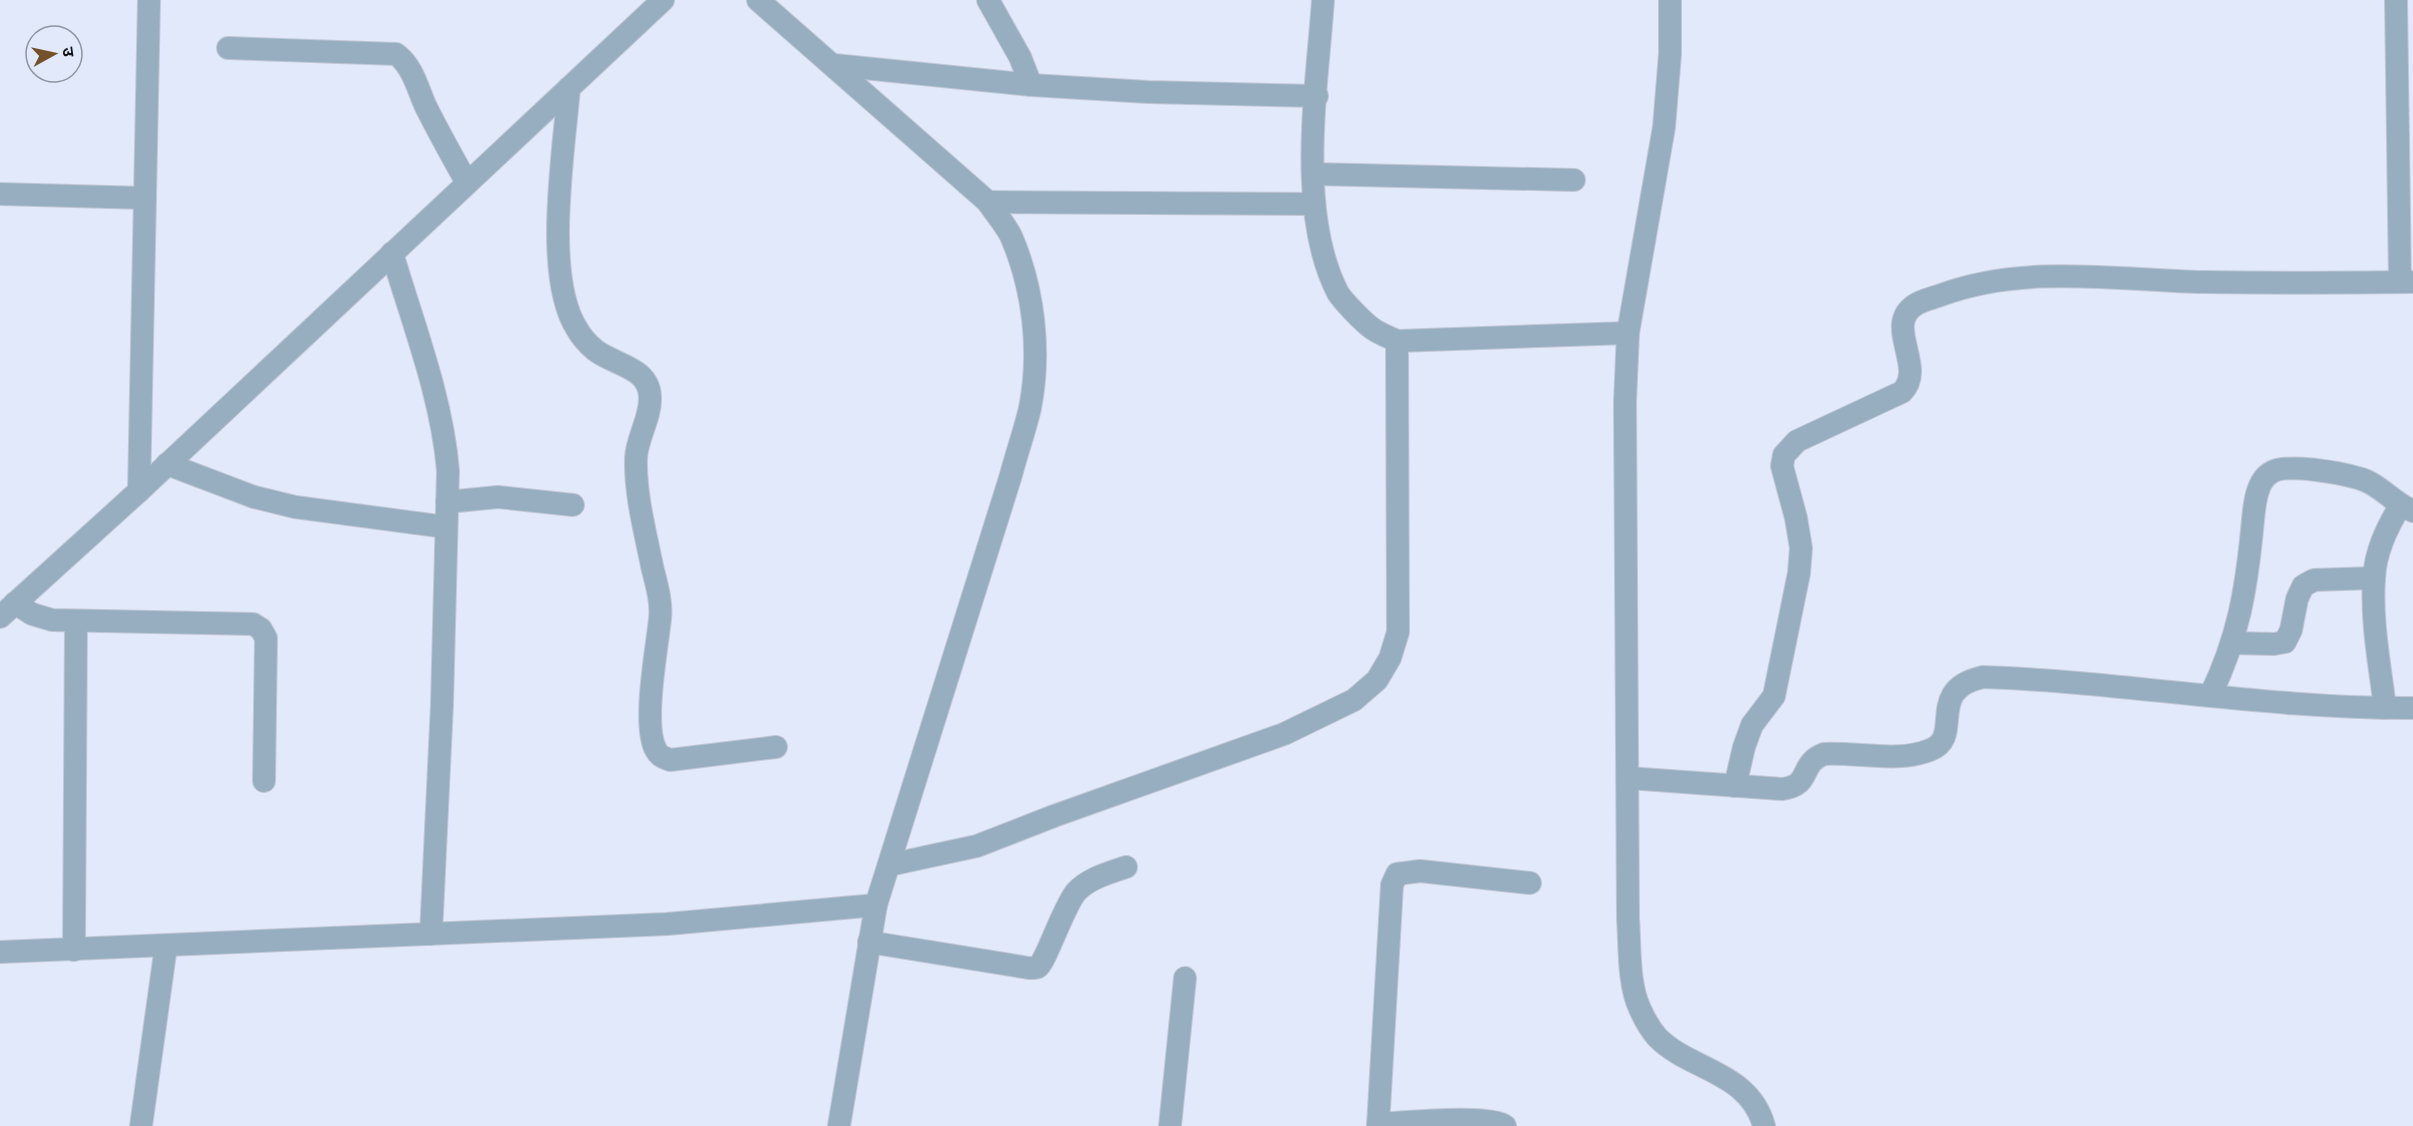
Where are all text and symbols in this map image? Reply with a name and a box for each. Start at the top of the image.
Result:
north arrow [24,24,84,84]
text: उ [58,46,79,59]

